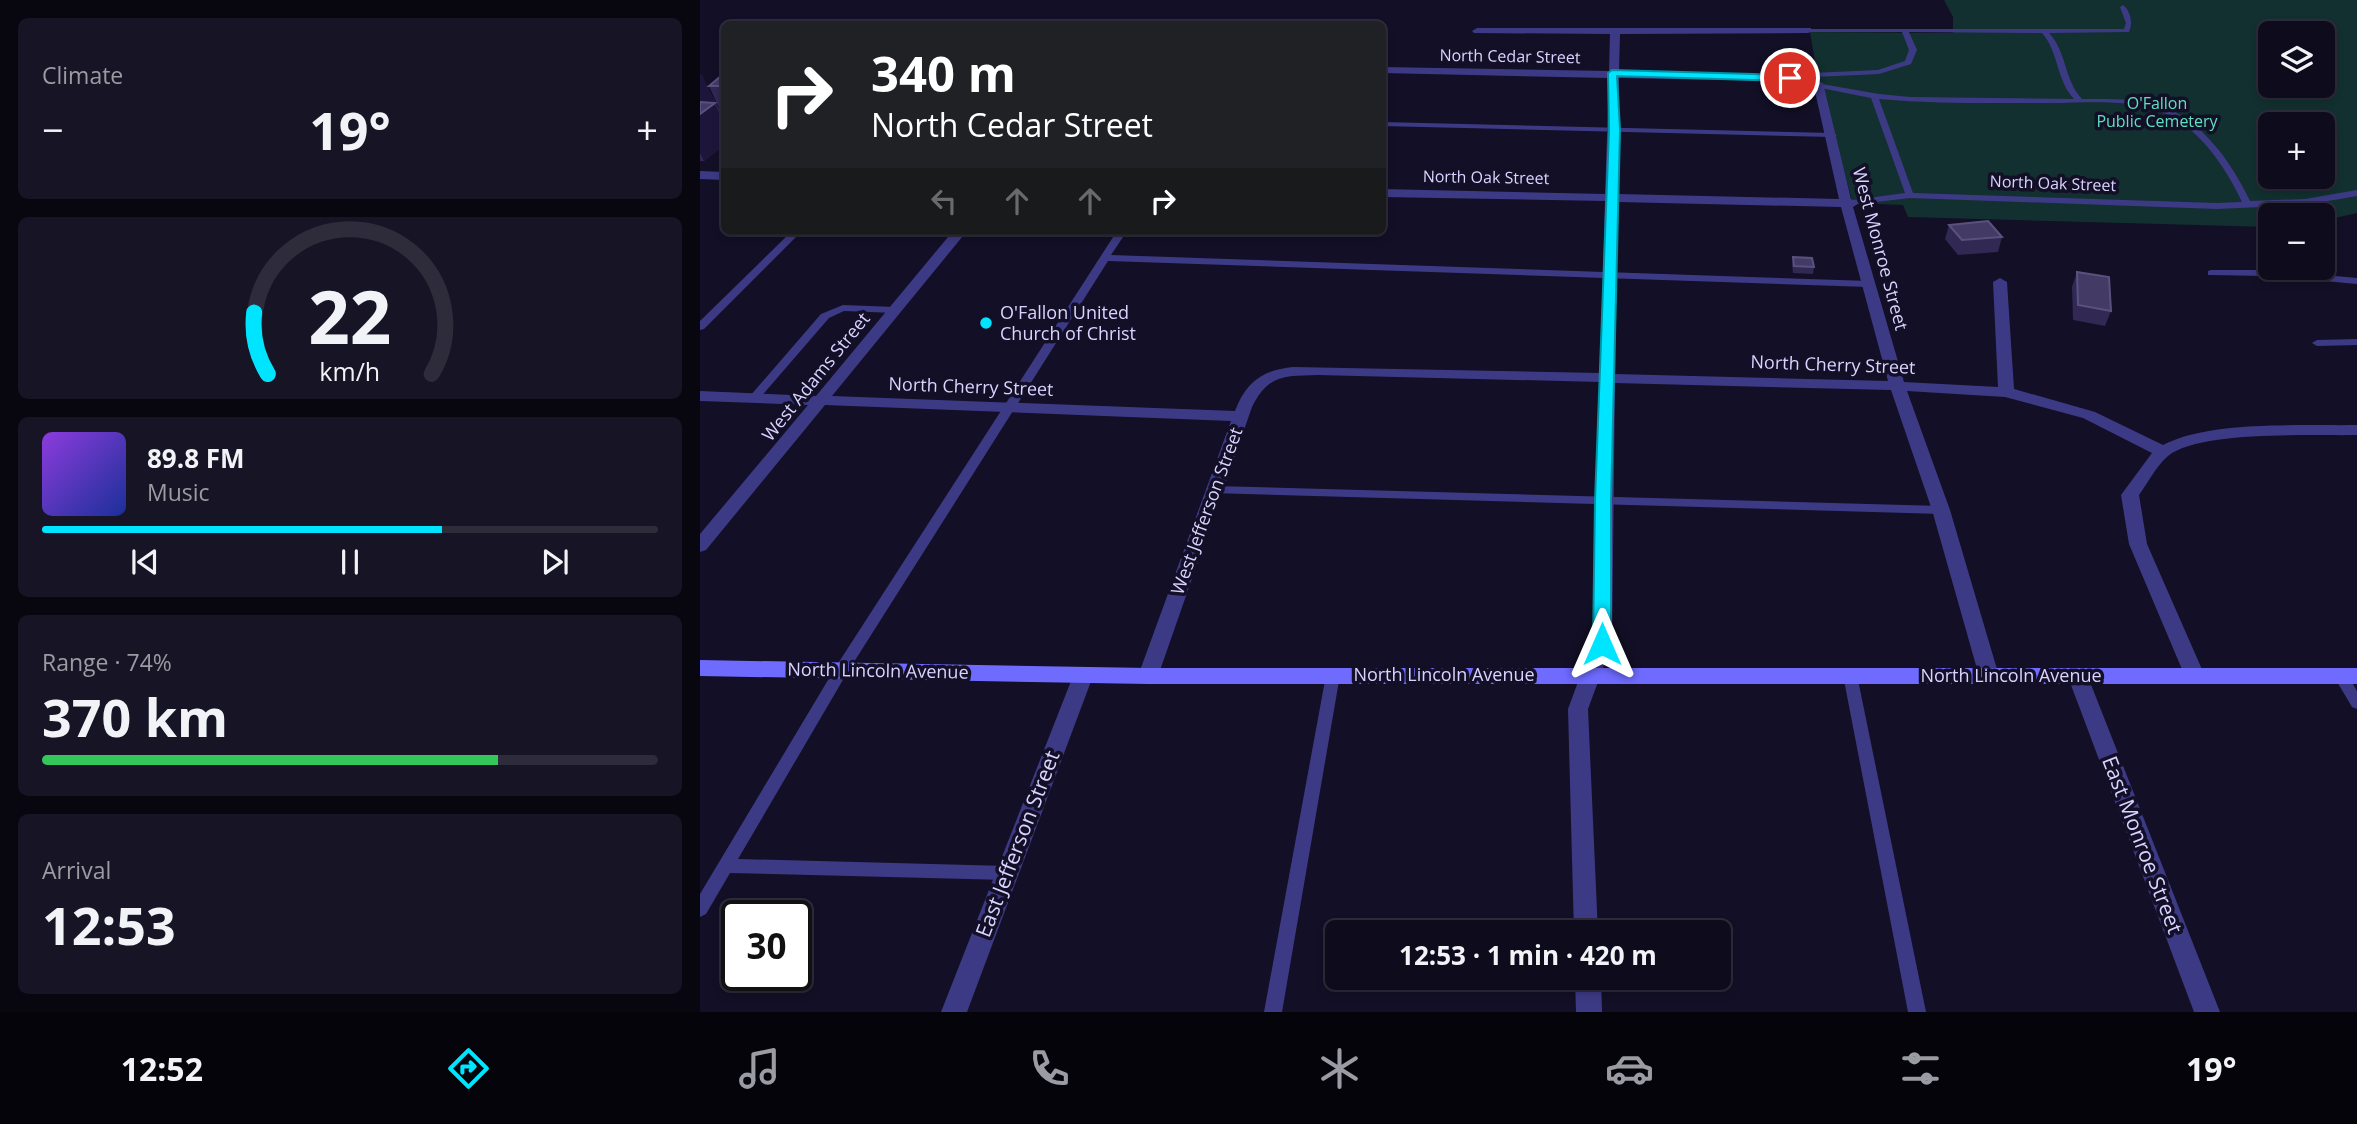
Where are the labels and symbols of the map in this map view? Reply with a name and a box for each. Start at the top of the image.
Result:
street label: North Cedar Street [1439,44,1581,68]
pin [1760,48,1820,108]
park label: O'Fallon Public Cemetery [2096,92,2219,132]
street label: North Oak Street [1423,165,1550,189]
street label: West Monroe Street [1848,165,1914,333]
street label: North Oak Street [1989,170,2117,196]
place label: O'Fallon United Church of Christ [1000,300,1136,345]
street label: West Adams Street [756,307,875,446]
marker: O'Fallon United Church of Christ [978,315,994,331]
street label: North Cherry Street [1750,349,1916,379]
street label: North Cherry Street [888,371,1054,401]
street label: West Jefferson Street [1165,424,1247,598]
position arrow [1565,607,1639,681]
street label: North Lincoln Avenue [787,656,969,684]
street label: North Lincoln Avenue [1353,662,1535,686]
street label: North Lincoln Avenue [1920,663,2102,687]
street label: East Jefferson Street [969,746,1066,941]
street label: East Monroe Street [2096,752,2190,937]
speed limit sign: 30 [721,900,812,991]

